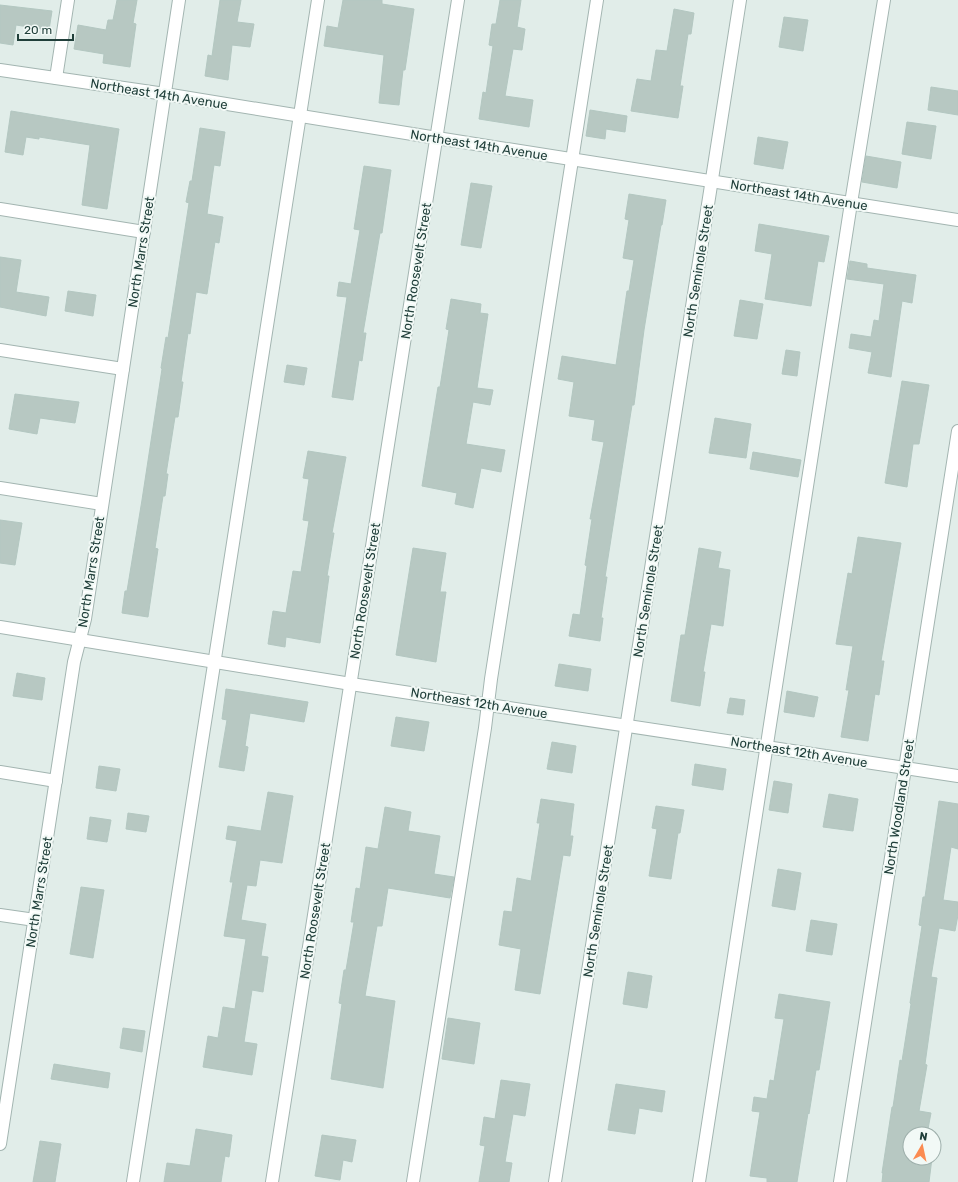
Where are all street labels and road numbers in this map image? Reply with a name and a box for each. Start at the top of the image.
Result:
street label: Northeast 14th Avenue [89,76,229,112]
street label: Northeast 14th Avenue [409,127,549,163]
street label: Northeast 14th Avenue [729,177,869,213]
street label: North Marrs Street [125,195,157,309]
street label: North Roosevelt Street [398,202,434,340]
street label: North Seminole Street [680,204,716,338]
street label: North Marrs Street [75,515,107,629]
street label: North Roosevelt Street [347,522,383,660]
street label: North Seminole Street [630,524,666,658]
street label: Northeast 12th Avenue [409,685,549,721]
street label: Northeast 12th Avenue [729,734,869,770]
street label: North Woodland Street [881,738,917,876]
street label: North Marrs Street [23,835,55,949]
street label: North Roosevelt Street [297,842,333,980]
street label: North Seminole Street [580,844,616,978]

